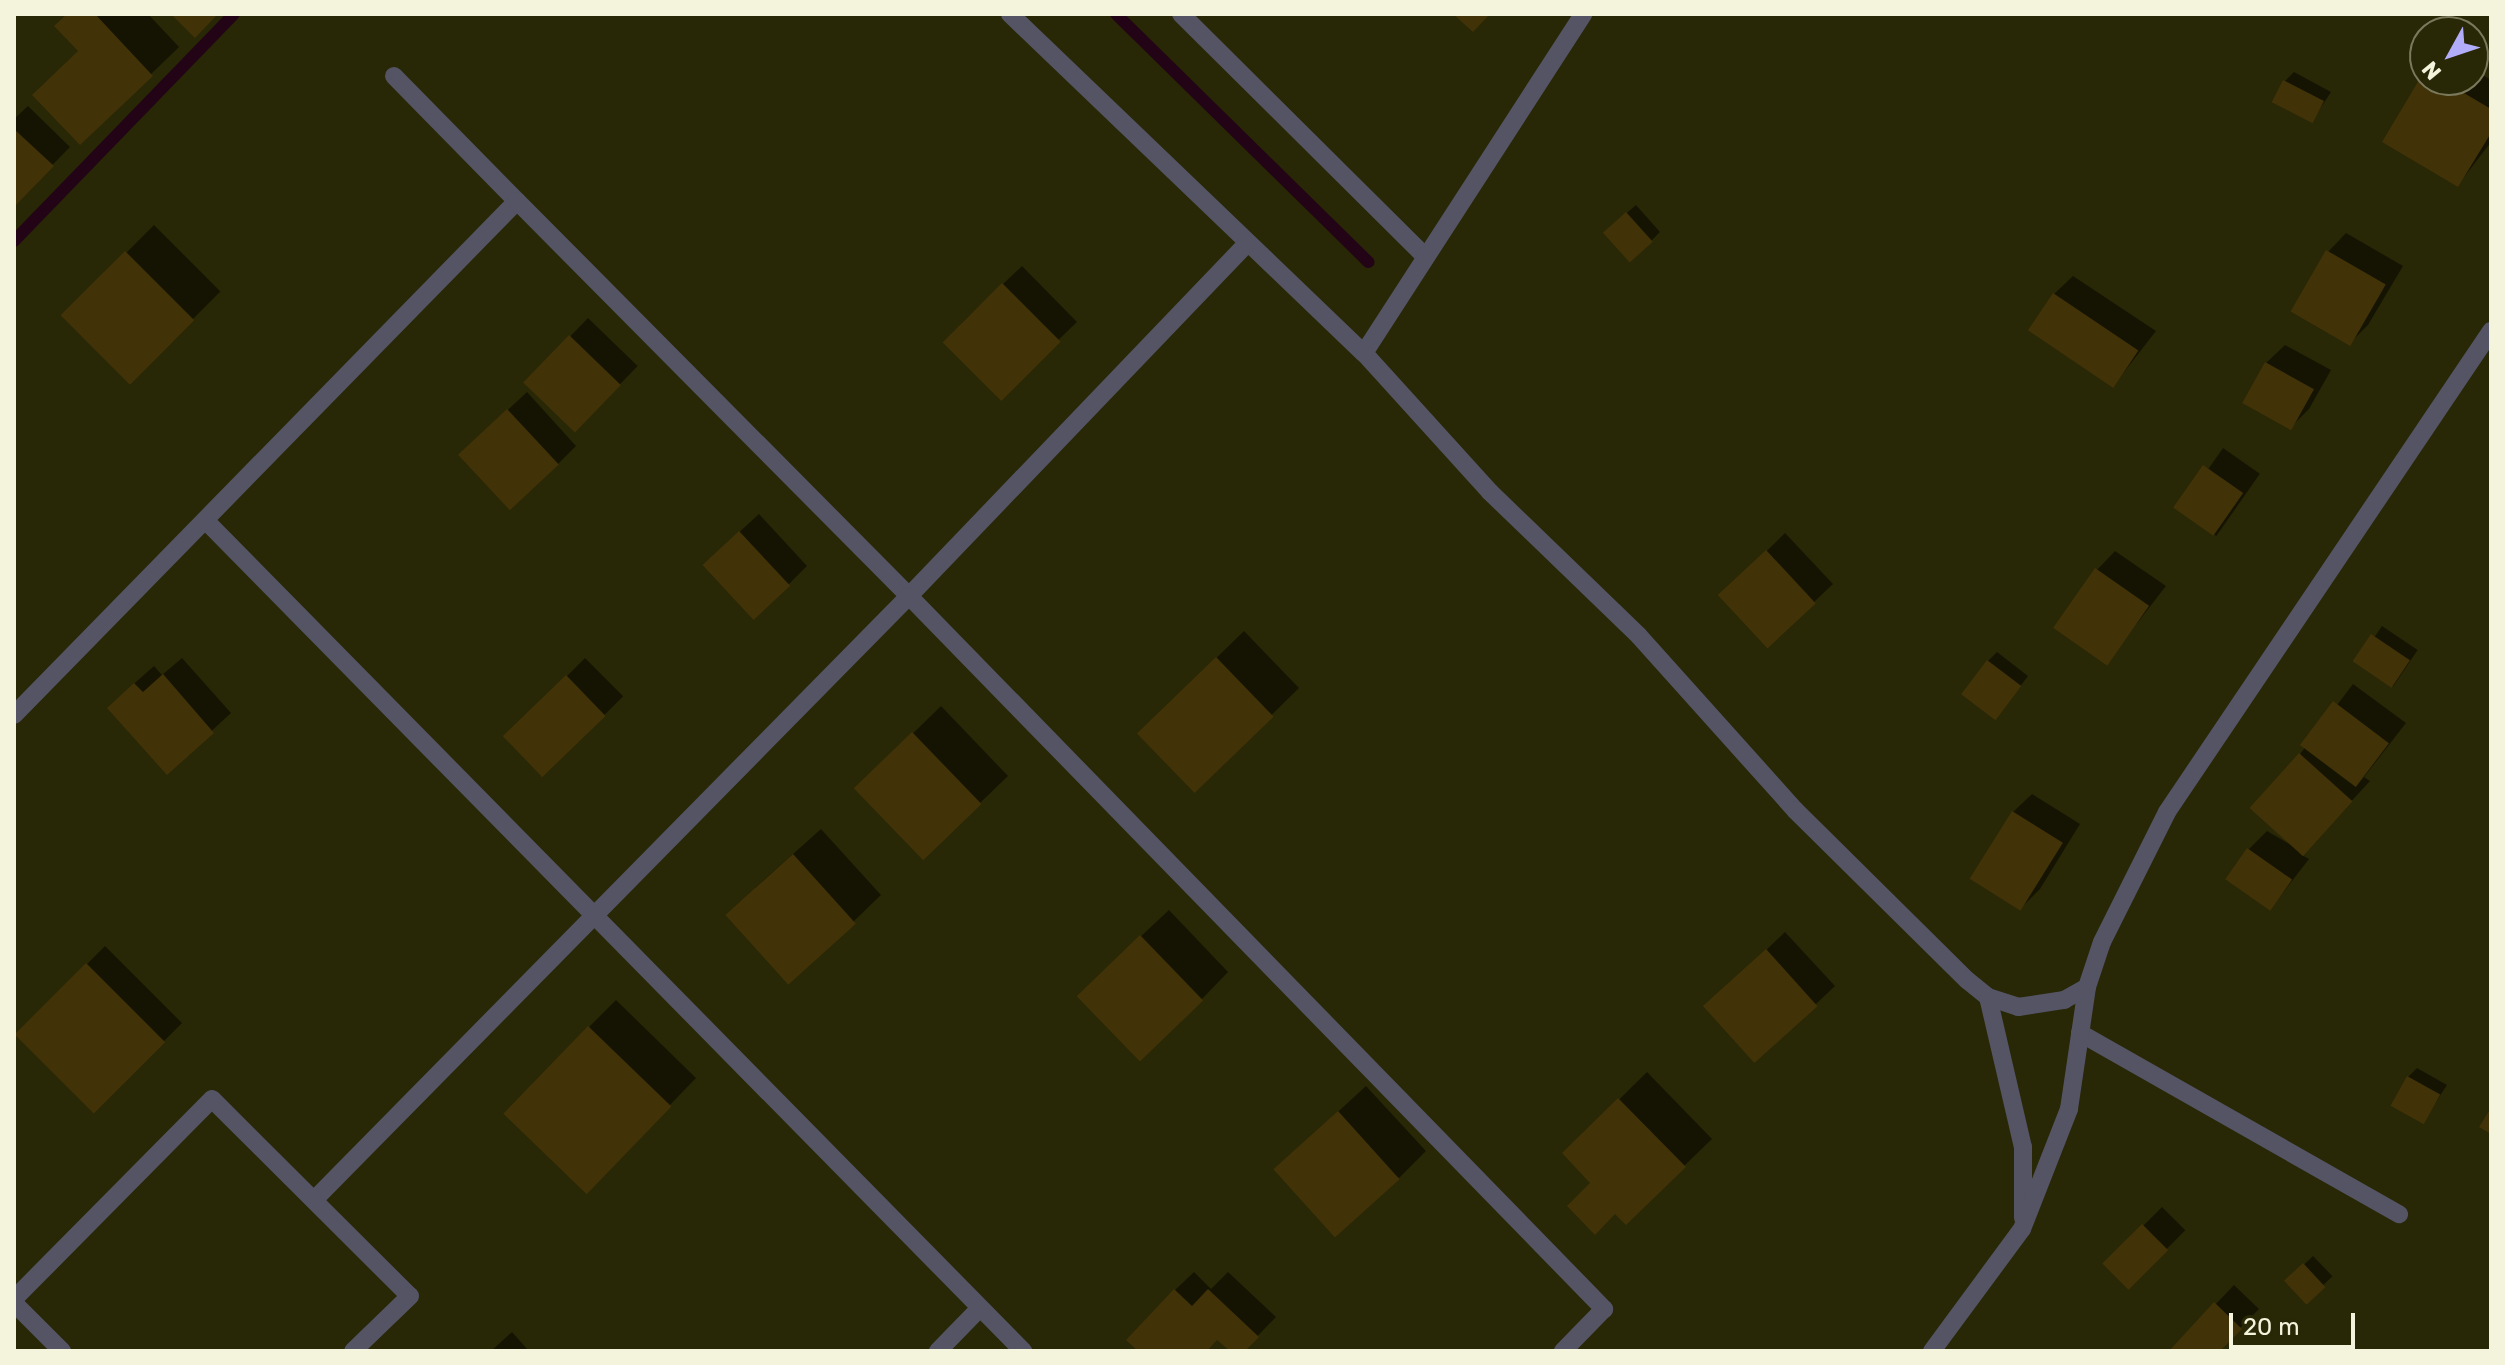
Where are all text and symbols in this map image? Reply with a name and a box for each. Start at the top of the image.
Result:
north arrow [2409,16,2489,96]
text: N [2416,56,2447,85]
scale bar [2233,1297,2359,1347]
text: 20 m [2243,1313,2300,1341]

